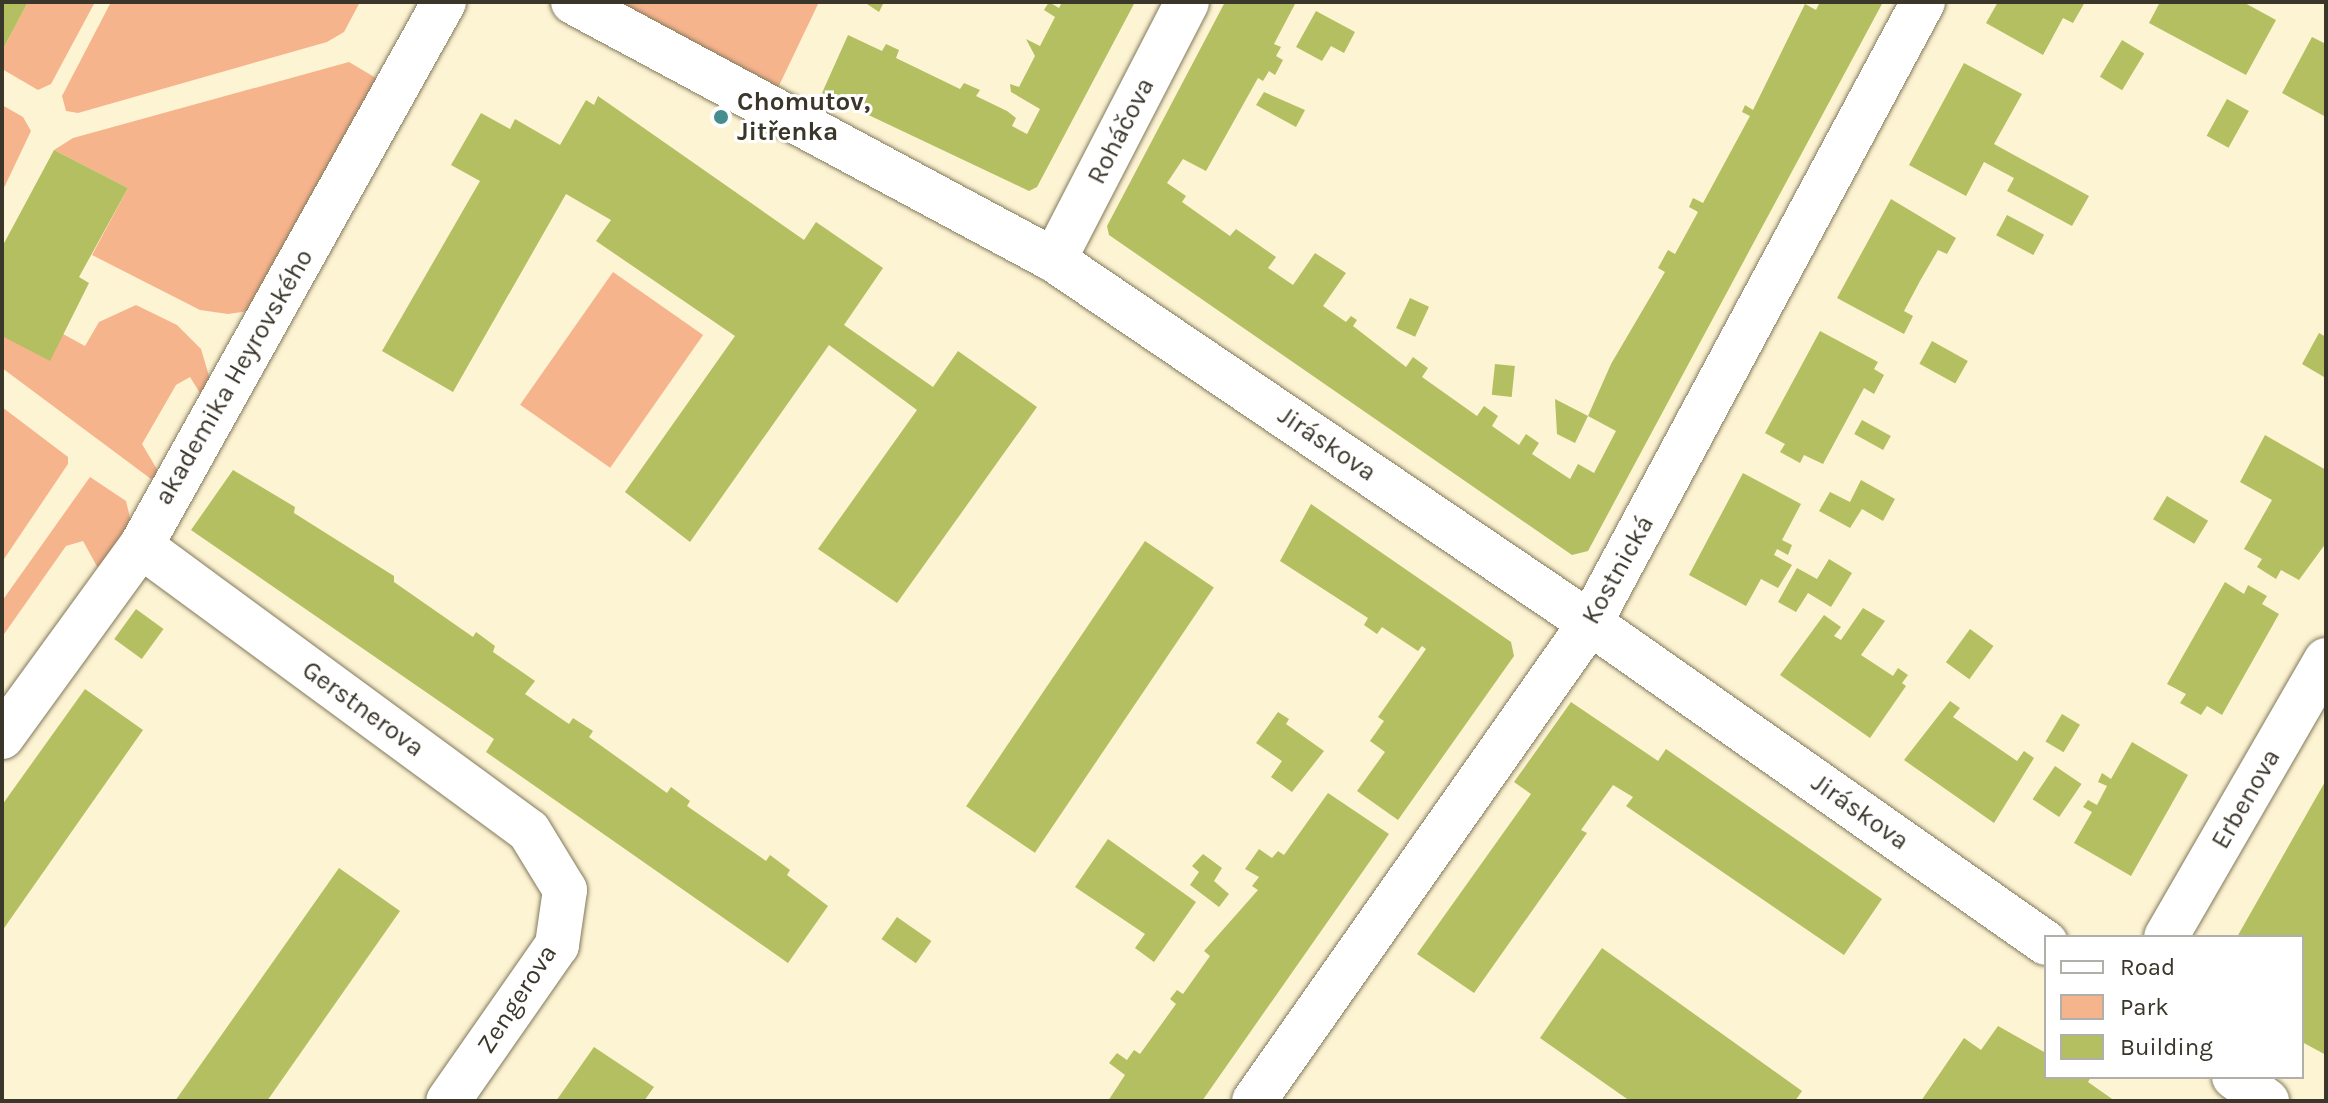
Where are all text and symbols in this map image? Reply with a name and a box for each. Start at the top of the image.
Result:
street label: Roháčova [1081,73,1161,189]
place label: Chomutov, Jitřenka [737,86,870,148]
marker: Chomutov, Jitřenka [712,108,730,126]
street label: akademika Heyrovského [148,243,320,511]
street label: Jiráskova [1272,400,1382,488]
street label: Kostnická [1575,510,1661,630]
street label: Gerstnerova [296,654,430,764]
street label: Erbenova [2205,744,2287,854]
street label: Jiráskova [1805,767,1915,857]
legend [2044,935,2304,1079]
street label: Zengerova [470,939,564,1059]
text: Road [2120,953,2175,981]
text: Park [2120,993,2169,1021]
text: Building [2120,1033,2213,1061]

